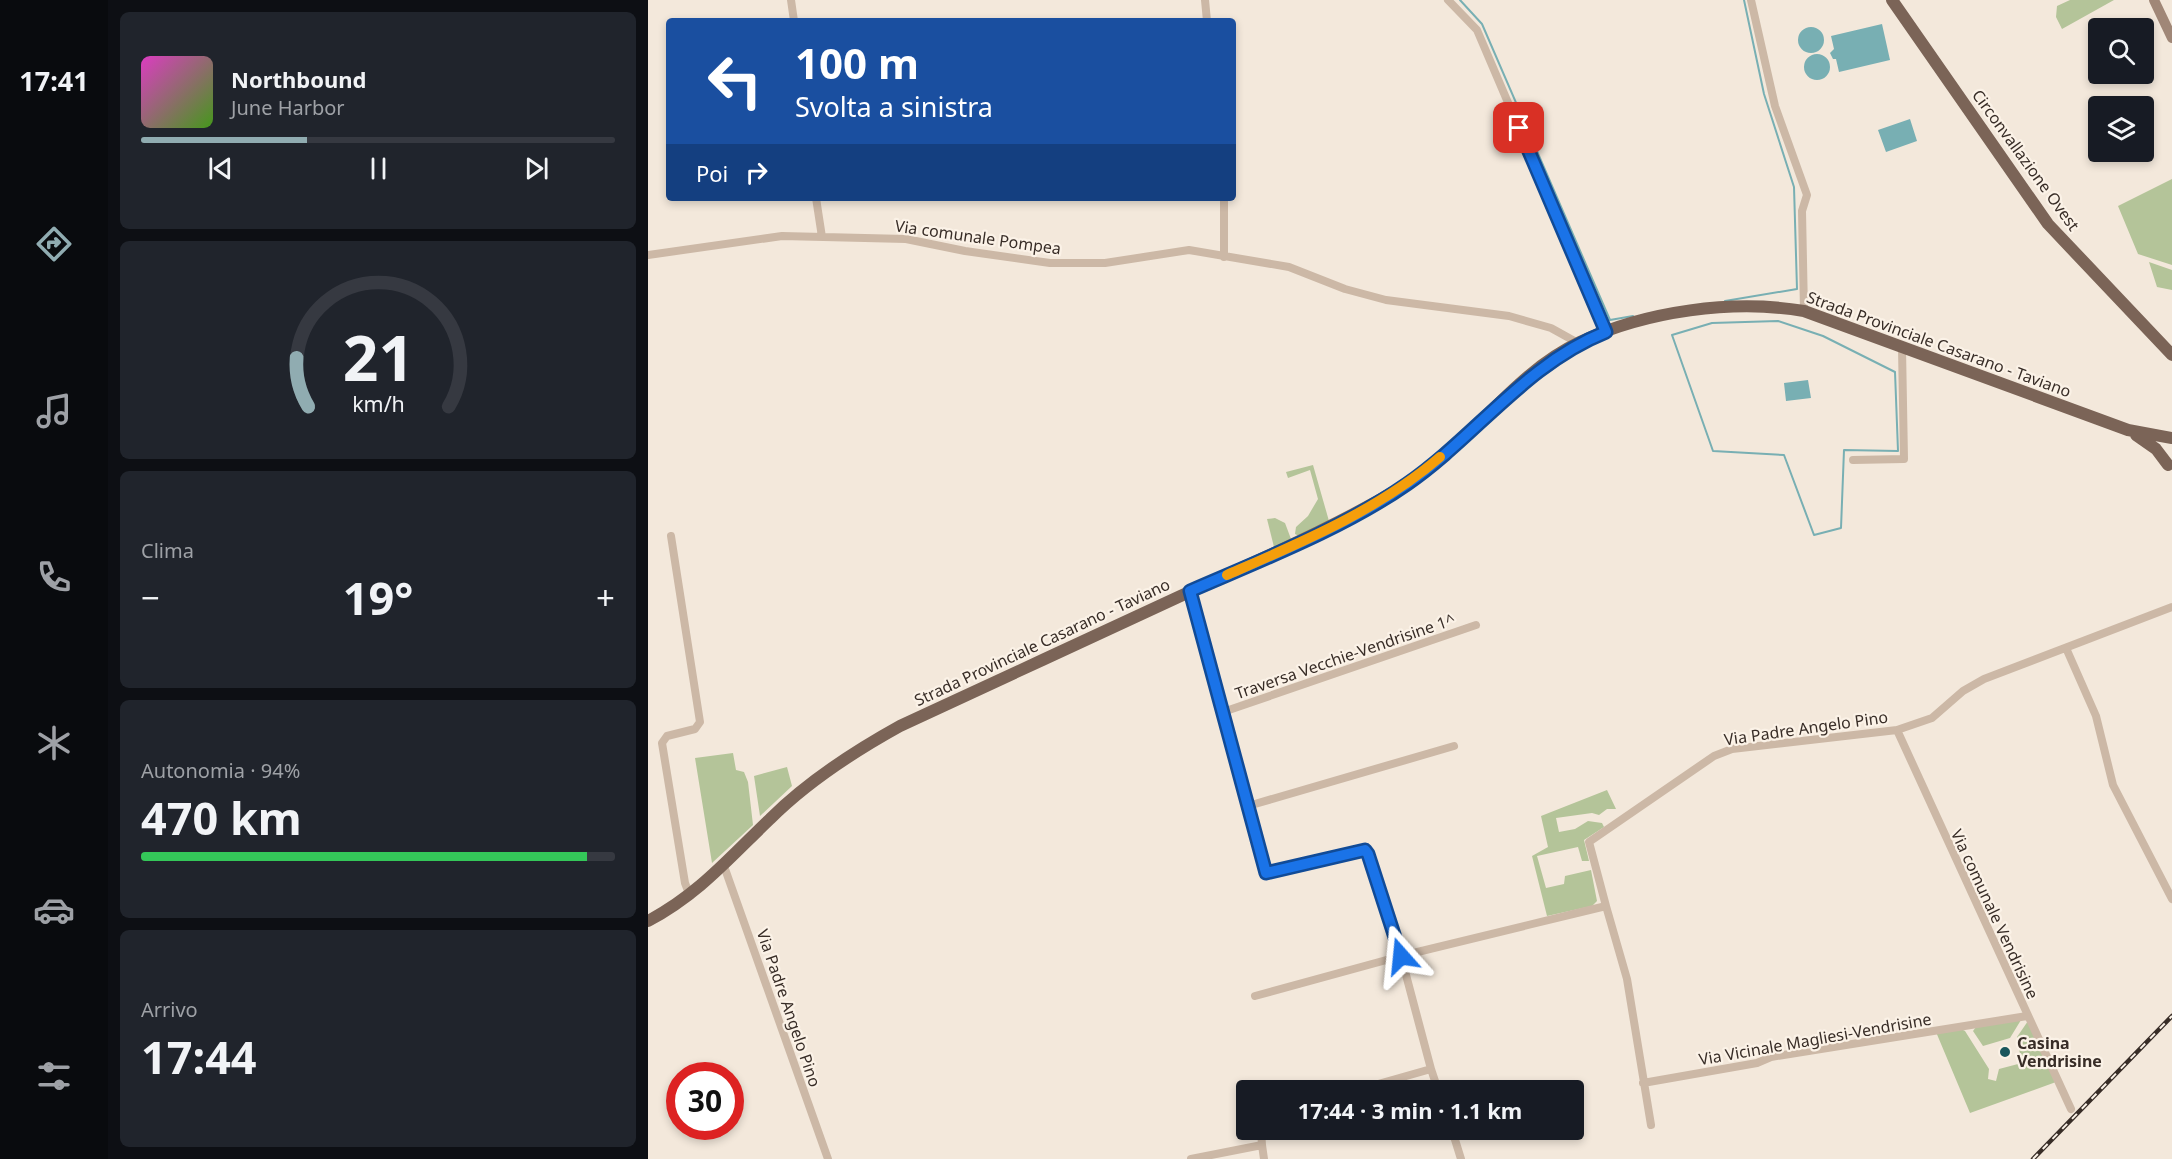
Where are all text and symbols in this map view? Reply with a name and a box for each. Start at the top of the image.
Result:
map controls [2088,18,2154,162]
button: search [2088,18,2154,84]
text: 100 m [795,34,919,91]
icon: left [696,42,774,120]
text: 17:41 [19,62,89,99]
text: Northbound [231,64,366,94]
street label: Circonvallazione Ovest [1967,85,2085,235]
text: Svolta a sinistra [795,88,993,125]
text: June Harbor [231,94,345,121]
button: layers [2088,96,2154,162]
pin [1493,102,1544,153]
icon: arrive [1502,111,1535,144]
icon: previous [204,152,237,185]
icon: pause [362,152,395,185]
icon: next [520,152,553,185]
icon: right [740,156,773,189]
text: Poi [696,158,728,188]
street label: Via comunale Pompea [894,214,1062,260]
icon: directions [33,223,75,265]
street label: Strada Provinciale Casarano - Taviano [1804,286,2074,402]
text: 21 [342,314,414,399]
icon: music [33,390,75,432]
text: km/h [352,390,404,419]
text: Clima [141,537,194,564]
icon: phone [33,556,75,598]
text: 19° [343,567,413,628]
street label: Strada Provinciale Casarano - Taviano [911,573,1173,711]
text: − [141,575,160,620]
text: + [596,575,615,620]
street label: Traversa Vecchie-Vendrisine 1^ [1232,608,1458,704]
street label: Via Padre Angelo Pino [1723,706,1889,750]
icon: climate [33,722,75,764]
text: Autonomia · 94% [141,757,300,784]
text: 470 km [141,787,302,848]
street label: Via comunale Vendrisine [1946,826,2044,1002]
icon: car [33,889,75,931]
position arrow [1369,924,1433,988]
street label: Via Padre Angelo Pino [752,926,826,1090]
text: Arrivo [141,996,198,1023]
street label: Via Vicinale Magliesi-Vendrisine [1697,1008,1933,1070]
text: 17:44 [141,1026,257,1087]
place label: Casina Vendrisine [2017,1032,2102,1072]
marker: Casina Vendrisine [1998,1045,2012,1059]
icon: filters [33,1055,75,1097]
speed limit sign: 30 [666,1062,744,1140]
text: 17:44 · 3 min · 1.1 km [1298,1095,1522,1125]

